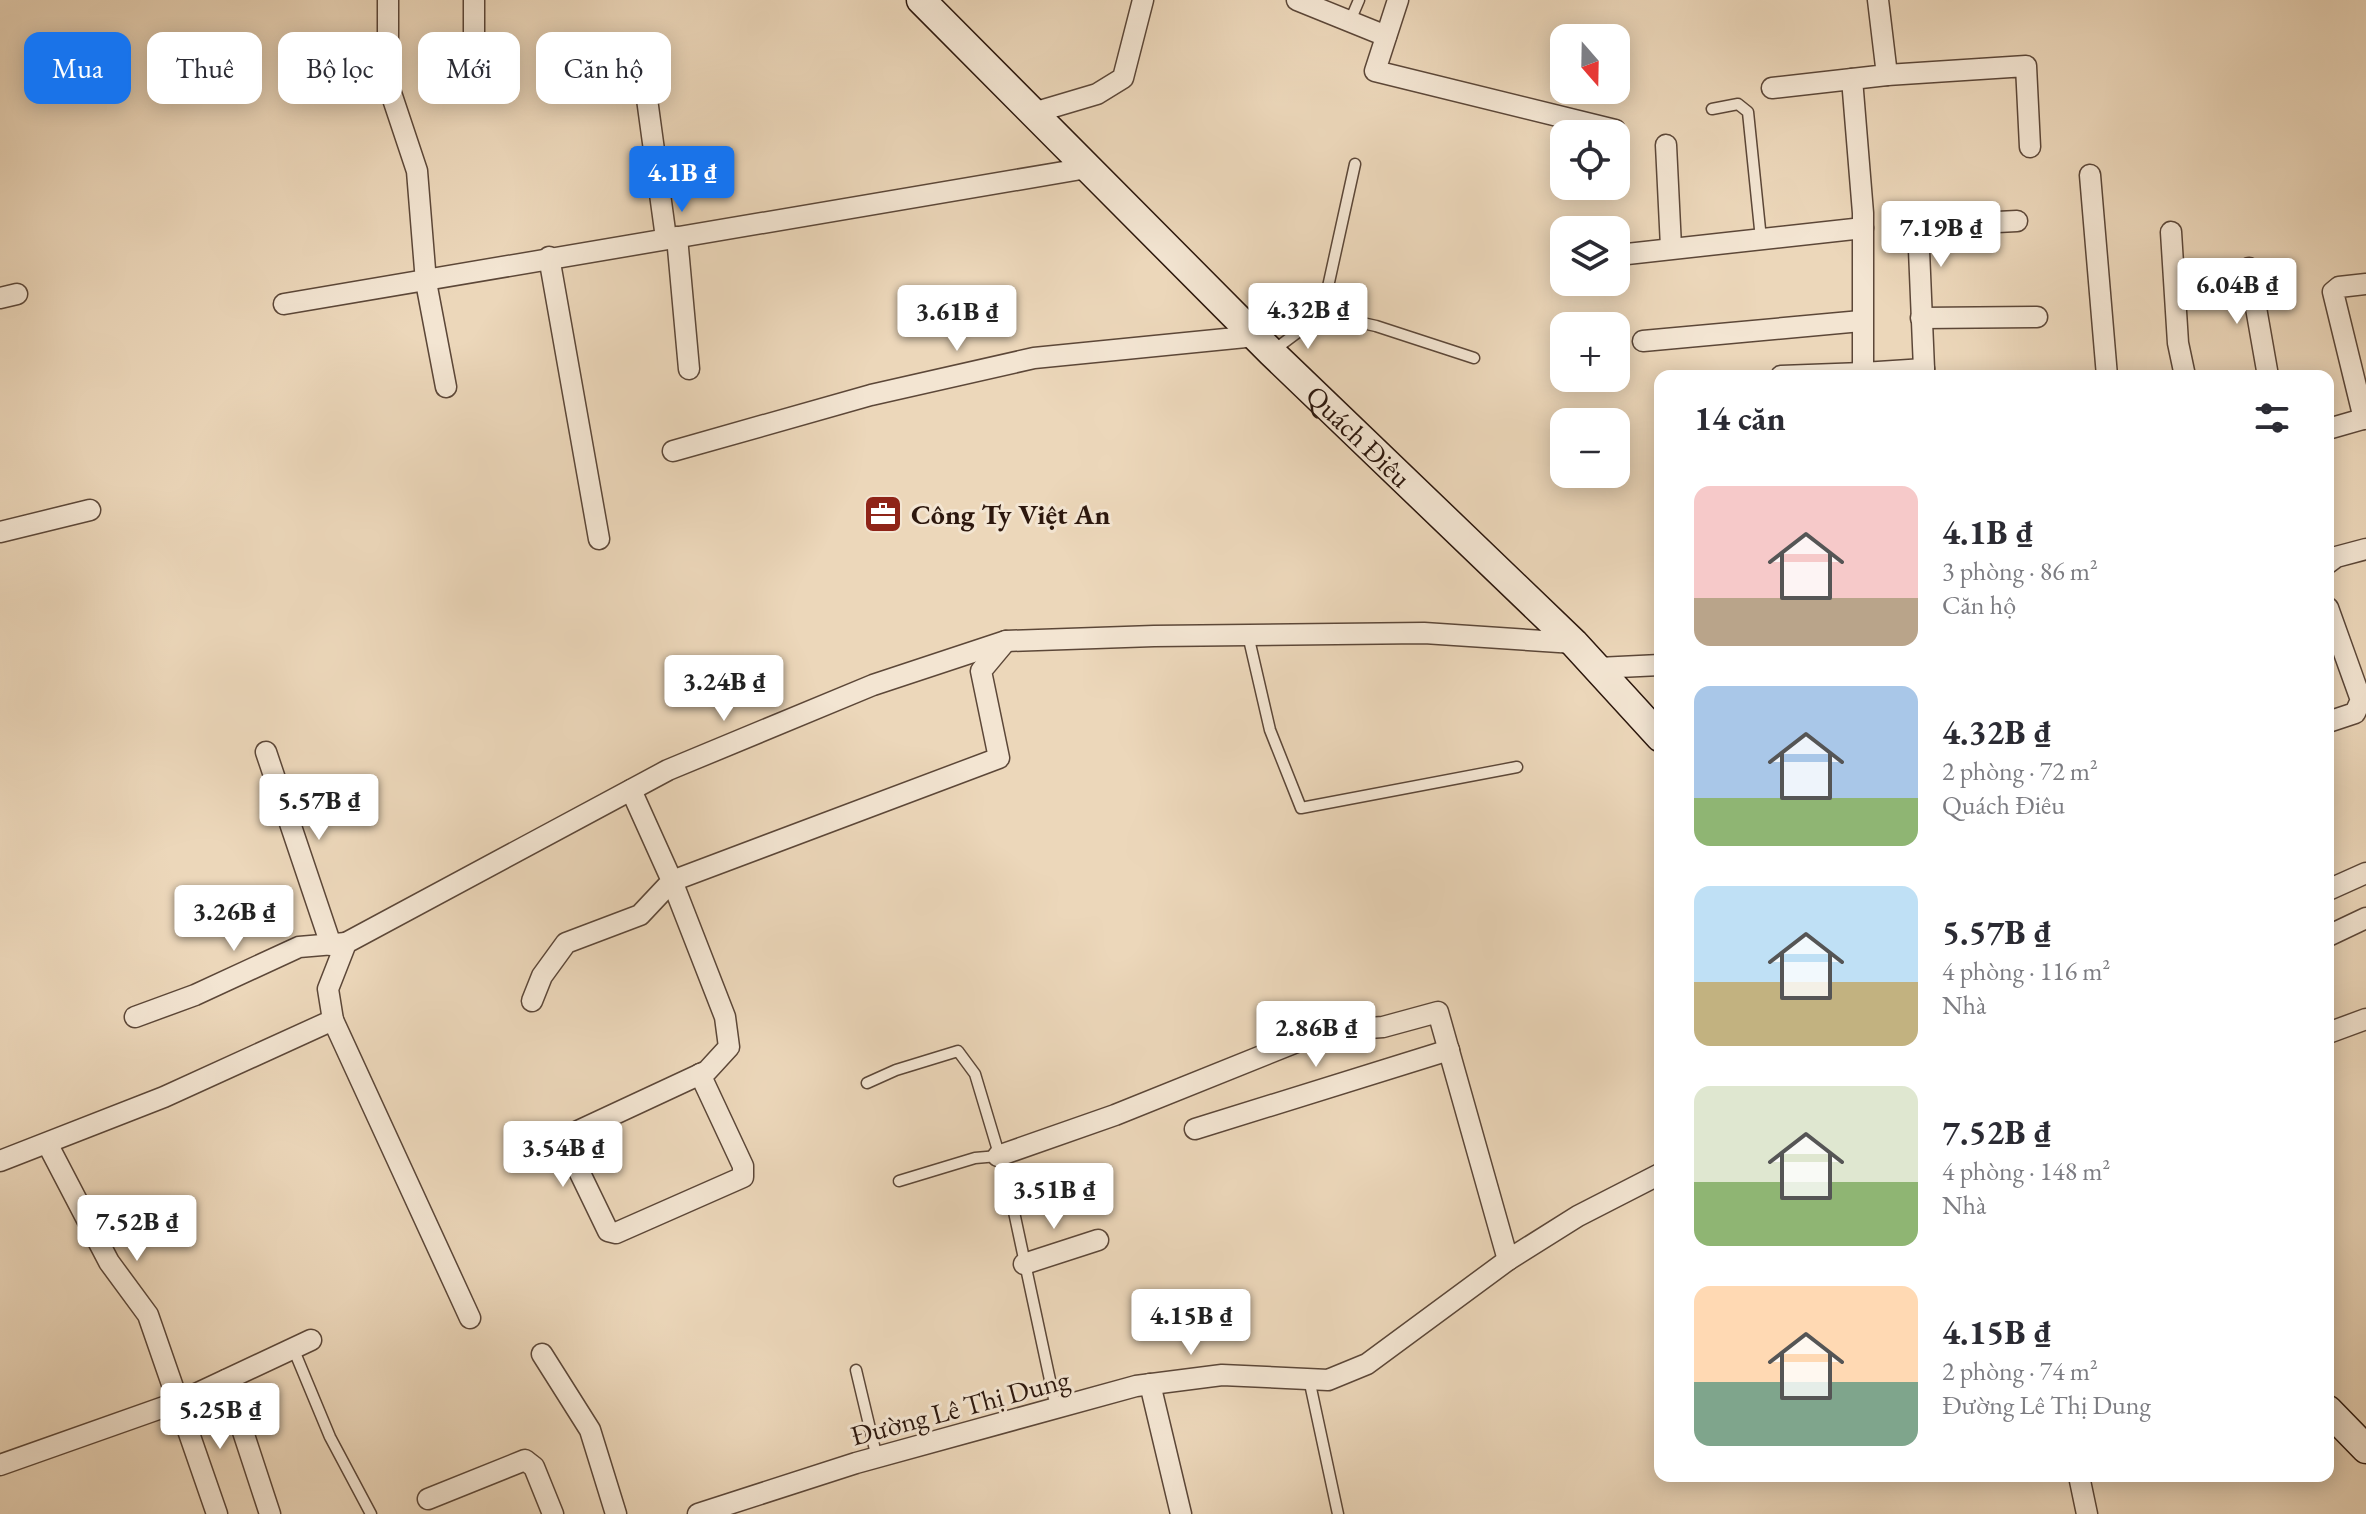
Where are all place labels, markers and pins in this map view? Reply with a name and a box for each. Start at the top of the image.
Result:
pin: 4.1B ₫ [617,146,747,214]
pin: 7.19B ₫ [1867,201,2015,269]
pin: 6.04B ₫ [2163,258,2311,326]
pin: 4.32B ₫ [1234,283,1382,351]
pin: 3.61B ₫ [883,285,1031,353]
office icon: Công Ty Việt An [862,493,904,535]
place label: Công Ty Việt An [911,496,1110,532]
pin: 3.24B ₫ [650,655,798,723]
pin: 5.57B ₫ [245,774,393,842]
pin: 3.26B ₫ [160,885,308,953]
pin: 2.86B ₫ [1242,1001,1390,1069]
pin: 3.54B ₫ [489,1121,637,1189]
pin: 3.51B ₫ [980,1163,1128,1231]
pin: 7.52B ₫ [63,1195,211,1263]
pin: 4.15B ₫ [1117,1289,1265,1357]
pin: 5.25B ₫ [146,1383,294,1451]

